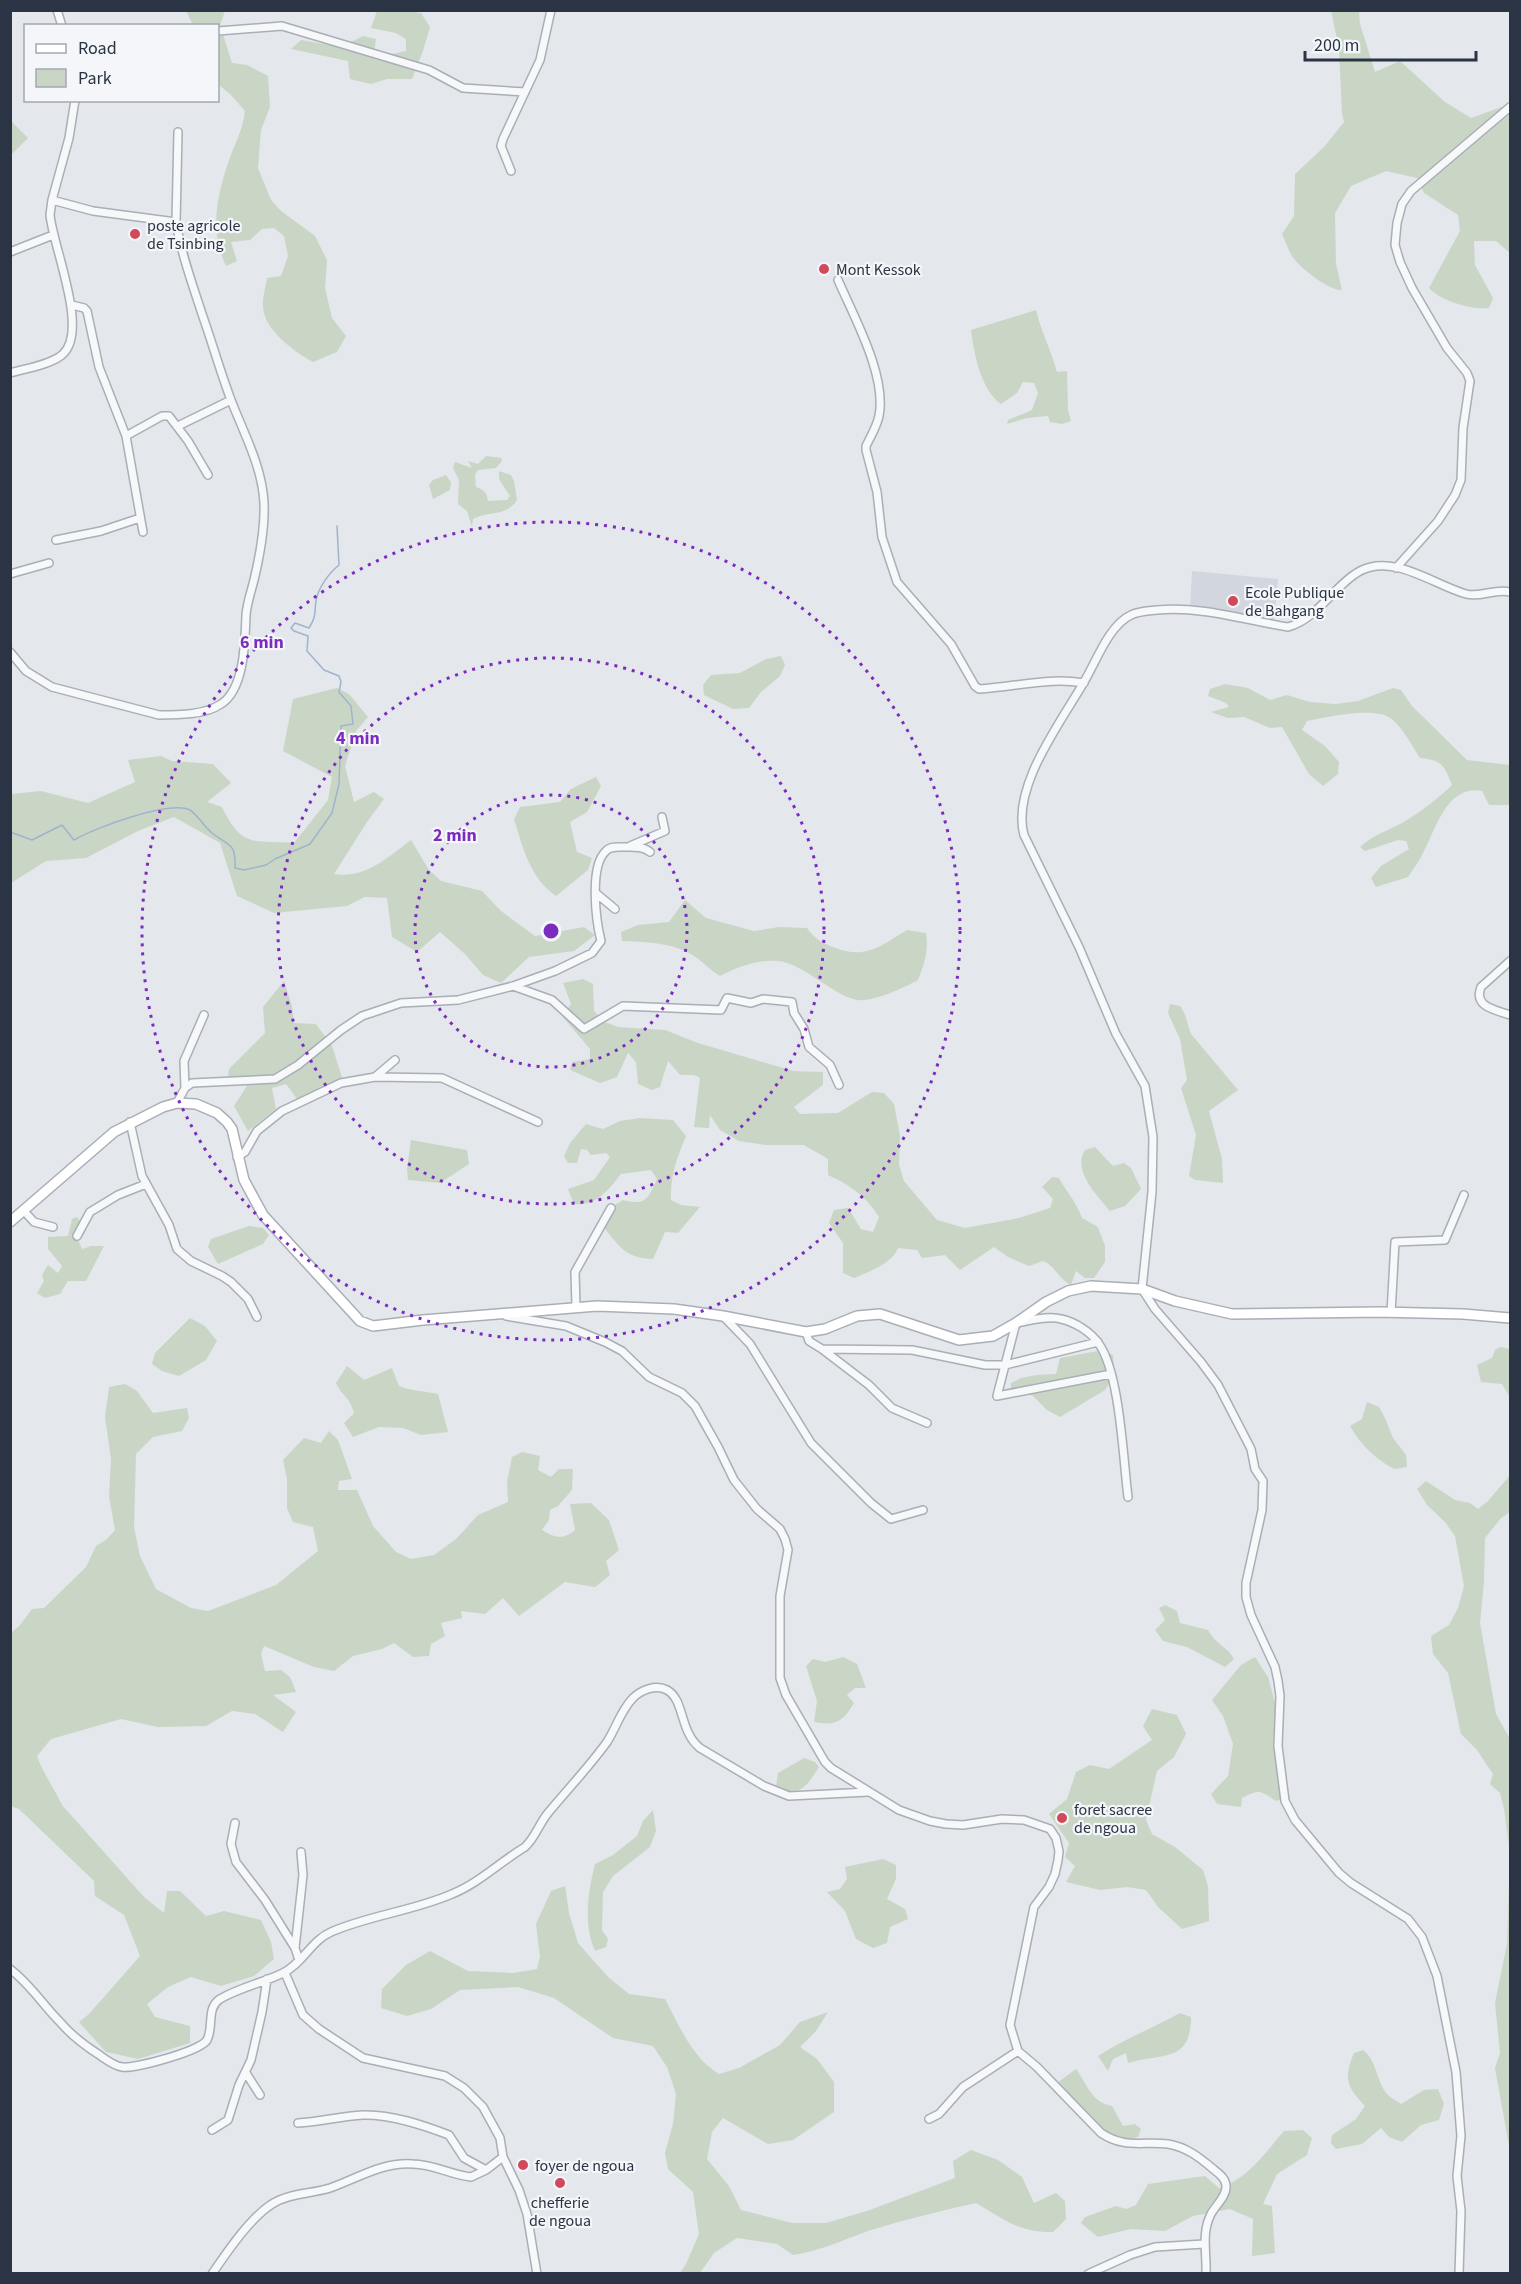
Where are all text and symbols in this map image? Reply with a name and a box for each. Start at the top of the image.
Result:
legend [24,24,219,102]
scale bar [1305,24,1476,62]
text: 200 m [1314,33,1359,58]
text: Road [78,36,117,61]
text: Park [78,66,112,91]
place label: poste agricole de Tsinbing [147,215,241,255]
marker: poste agricole de Tsinbing [128,227,142,241]
place label: Mont Kessok [836,259,921,281]
marker: Mont Kessok [817,262,831,276]
place label: Ecole Publique de Bahgang [1245,582,1344,622]
marker: Ecole Publique de Bahgang [1226,594,1240,608]
text: 6 min [240,630,284,655]
text: 4 min [336,726,380,751]
text: 2 min [433,823,477,848]
centre of rings [541,921,561,941]
place label: foret sacree de ngoua [1074,1799,1152,1839]
marker: foret sacree de ngoua [1055,1811,1069,1825]
place label: foyer de ngoua [535,2155,634,2177]
marker: foyer de ngoua [516,2158,530,2172]
marker: chefferie de ngoua [553,2176,567,2190]
place label: chefferie de ngoua [529,2192,591,2232]

